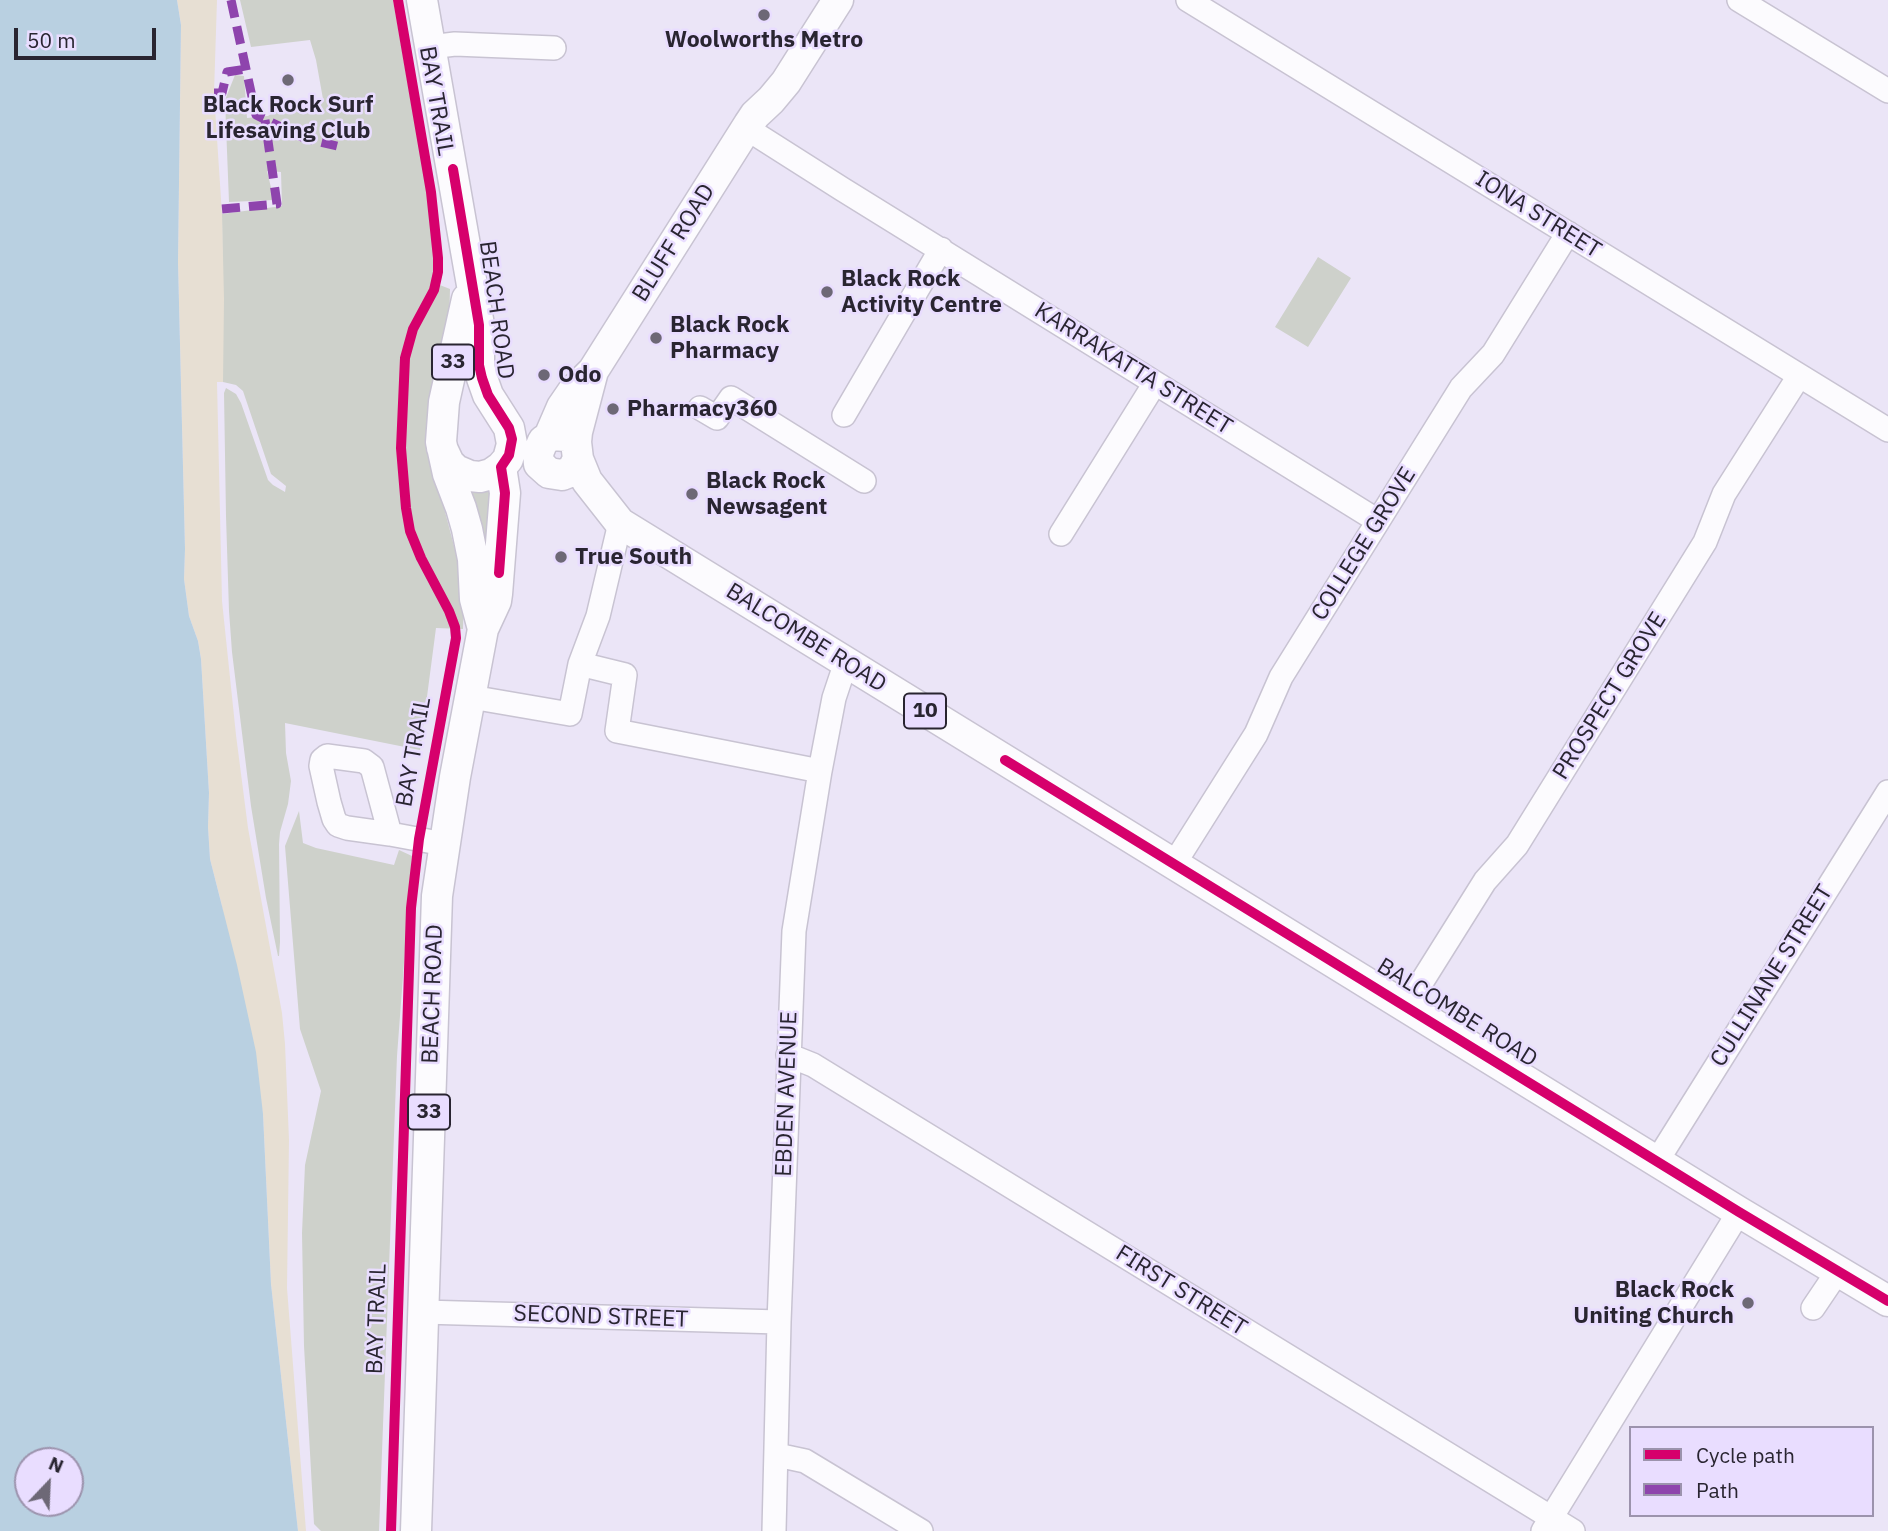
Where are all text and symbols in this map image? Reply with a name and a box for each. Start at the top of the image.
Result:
marker: Woolworths Metro [756,7,772,23]
scale bar [18,14,159,58]
text: 50 m [27,26,76,54]
place label: Woolworths Metro [665,26,863,54]
street label: BAY TRAIL [413,44,459,158]
marker: Black Rock Surf Lifesaving Club [280,72,296,88]
place label: Black Rock Surf Lifesaving Club [203,91,373,145]
street label: IONA STREET [1470,165,1606,265]
street label: BLUFF ROAD [627,179,721,307]
street label: BEACH ROAD [473,239,519,381]
place label: Black Rock Activity Centre [841,265,1002,319]
marker: Black Rock Activity Centre [819,284,835,300]
street label: KARRAKATTA STREET [1029,297,1237,441]
place label: Black Rock Pharmacy [670,311,789,365]
marker: Black Rock Pharmacy [648,330,664,346]
road number: 33 [432,344,474,380]
place label: Odo [558,361,601,389]
marker: Odo [536,367,552,383]
place label: Pharmacy360 [627,395,777,423]
marker: Pharmacy360 [605,401,621,417]
street label: COLLEGE GROVE [1306,462,1422,626]
place label: Black Rock Newsagent [706,467,827,521]
marker: Black Rock Newsagent [684,486,700,502]
place label: True South [575,543,692,571]
marker: True South [553,549,569,565]
street label: BALCOMBE ROAD [721,578,891,698]
street label: PROSPECT GROVE [1547,607,1673,785]
road number: 10 [904,694,946,728]
street label: BAY TRAIL [391,695,437,809]
street label: CULLINANE STREET [1705,880,1839,1072]
street label: BEACH ROAD [417,924,449,1064]
street label: BALCOMBE ROAD [1372,953,1542,1073]
street label: EBDEN AVENUE [770,1011,804,1177]
road number: 33 [408,1094,450,1130]
street label: FIRST STREET [1110,1240,1252,1342]
street label: BAY TRAIL [361,1263,393,1375]
place label: Black Rock Uniting Church [1573,1276,1734,1330]
marker: Black Rock Uniting Church [1740,1295,1756,1311]
street label: SECOND STREET [513,1300,689,1334]
legend [1629,1426,1874,1517]
text: Cycle path [1696,1441,1795,1469]
north arrow [14,1447,84,1517]
text: N [45,1451,67,1478]
text: Path [1696,1476,1739,1504]

